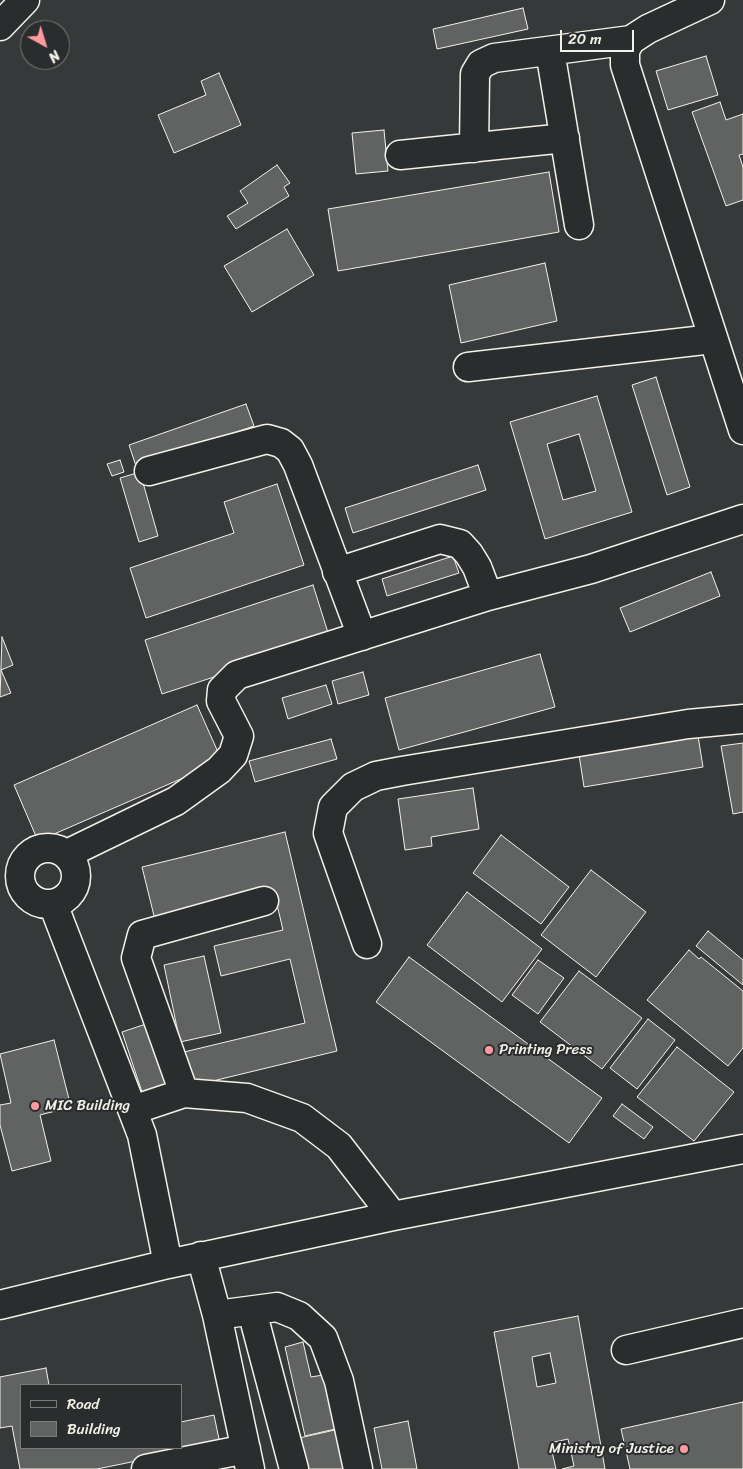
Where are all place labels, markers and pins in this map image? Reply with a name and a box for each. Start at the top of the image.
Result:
place label: Printing Press [499,1041,592,1059]
marker: Printing Press [483,1044,495,1056]
place label: MIC Building [45,1097,130,1115]
marker: MIC Building [29,1100,41,1112]
place label: Ministry of Justice [549,1440,674,1458]
marker: Ministry of Justice [678,1443,690,1455]

